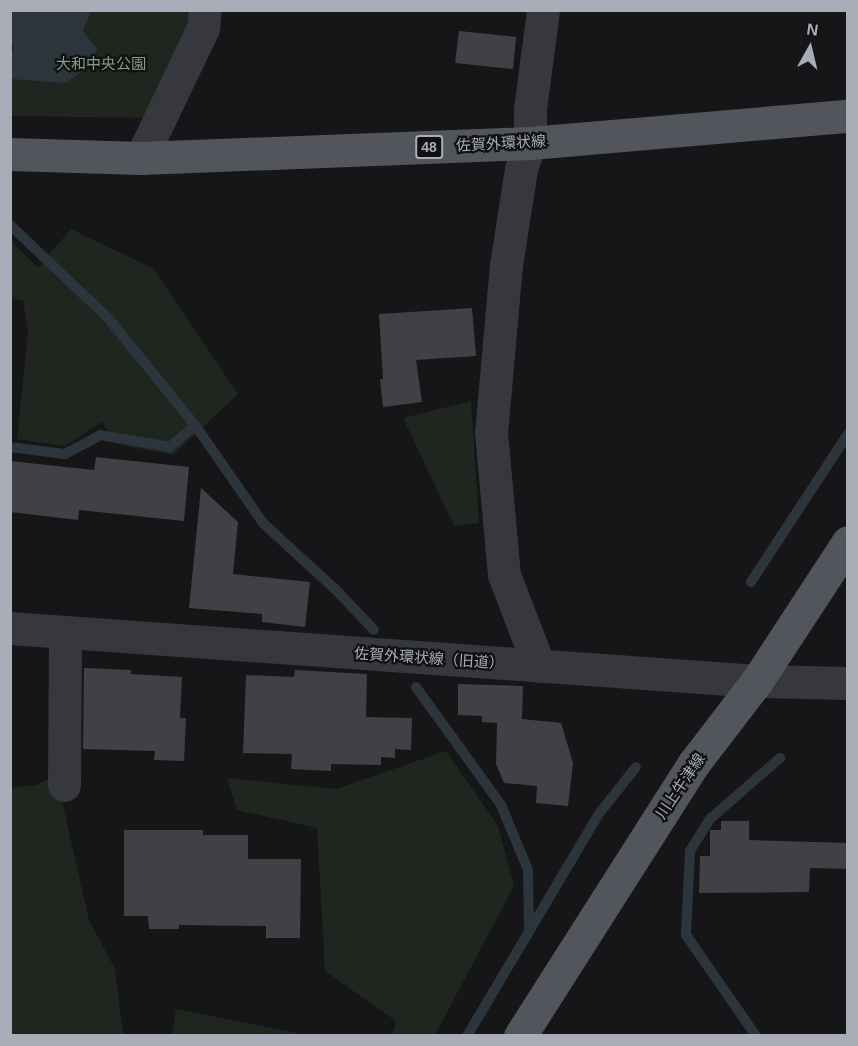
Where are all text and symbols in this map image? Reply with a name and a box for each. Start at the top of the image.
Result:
north arrow [780,18,840,78]
text: N [806,20,819,39]
park label: 大和中央公園 [56,55,146,73]
street label: 佐賀外環状線 [456,132,546,154]
road number: 48 [414,136,444,158]
street label: 佐賀外環状線（旧道） [354,644,504,672]
street label: 川上牛津線 [652,750,708,822]

